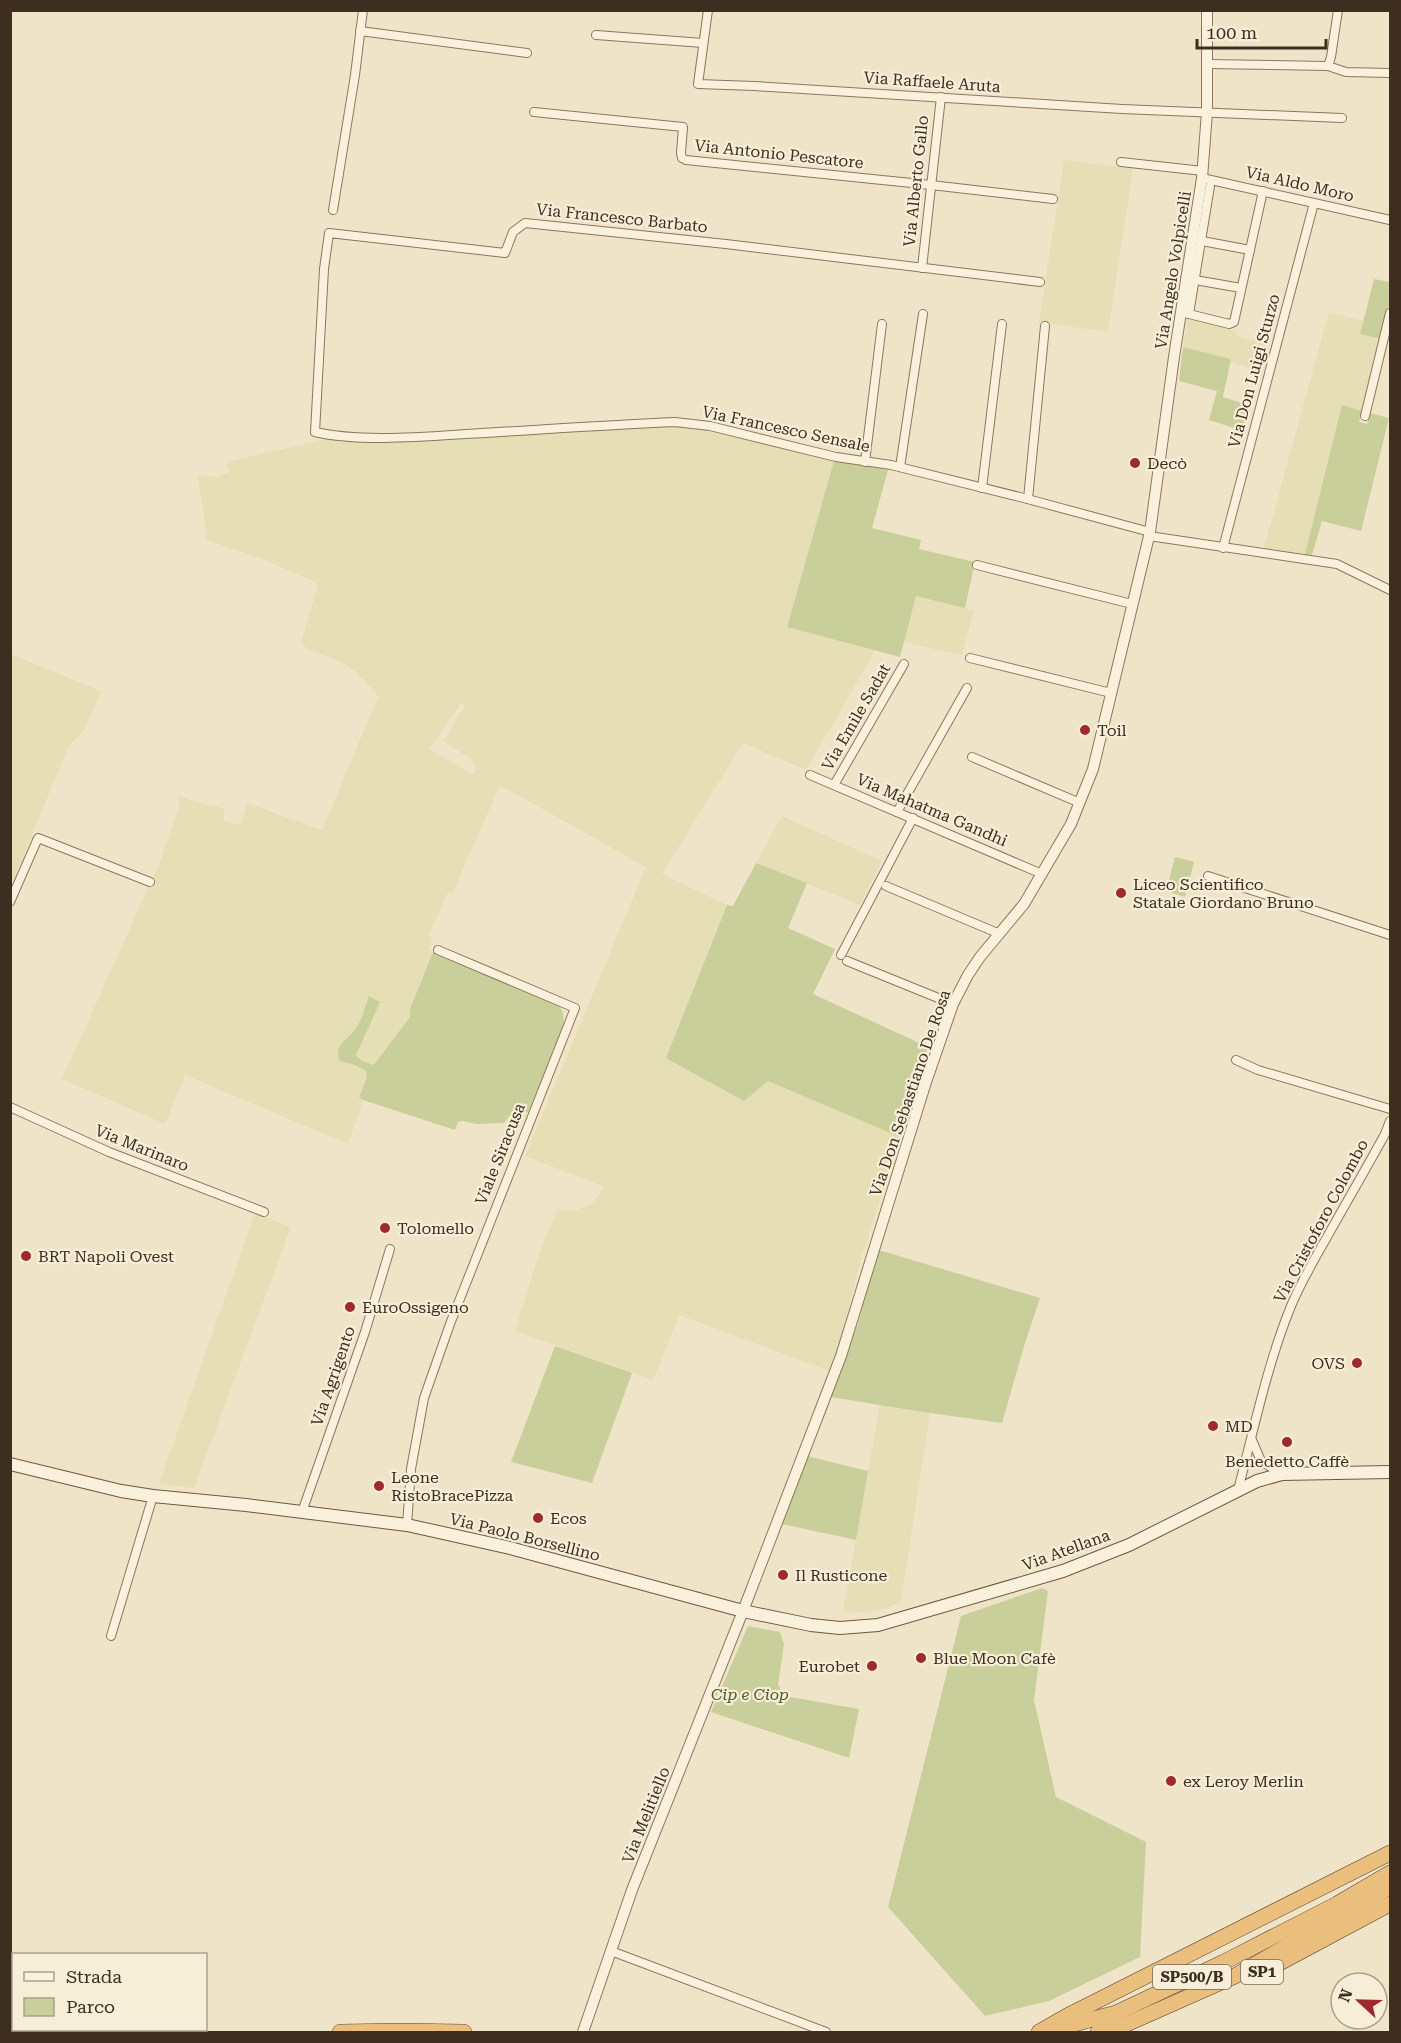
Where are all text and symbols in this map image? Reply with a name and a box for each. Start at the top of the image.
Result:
scale bar [1197,12,1326,50]
text: 100 m [1206,22,1257,43]
street label: Via Raffaele Aruta [863,68,1001,96]
street label: Via Alberto Gallo [900,114,932,248]
street label: Via Antonio Pescatore [693,136,865,172]
street label: Via Aldo Moro [1244,162,1356,206]
street label: Via Angelo Volpicelli [1151,190,1195,350]
street label: Via Francesco Barbato [535,200,709,236]
street label: Via Don Luigi Sturzo [1224,292,1284,450]
street label: Via Francesco Sensale [700,402,872,456]
place label: Decò [1147,454,1187,473]
marker: Decò [1128,456,1142,470]
street label: Via Emile Sadat [818,660,894,774]
place label: Toil [1097,721,1127,740]
marker: Toil [1078,723,1092,737]
street label: Via Mahatma Gandhi [854,770,1010,850]
place label: Liceo Scientifico Statale Giordano Bruno [1133,875,1314,912]
marker: Liceo Scientifico Statale Giordano Bruno [1114,886,1128,900]
street label: Via Don Sebastiano De Rosa [866,987,954,1199]
street label: Viale Siracusa [471,1100,529,1208]
street label: Via Marinaro [92,1121,192,1176]
street label: Via Cristoforo Colombo [1270,1136,1372,1306]
place label: Tolomello [397,1219,474,1238]
marker: Tolomello [378,1221,392,1235]
place label: BRT Napoli Ovest [38,1247,174,1266]
marker: BRT Napoli Ovest [19,1249,33,1263]
place label: EuroOssigeno [362,1298,469,1317]
marker: EuroOssigeno [343,1300,357,1314]
street label: Via Agrigento [307,1323,359,1429]
place label: OVS [1311,1354,1345,1373]
marker: OVS [1350,1356,1364,1370]
place label: MD [1225,1417,1253,1436]
marker: MD [1206,1419,1220,1433]
marker: Benedetto Caffè [1280,1435,1294,1449]
place label: Benedetto Caffè [1225,1452,1349,1471]
place label: Leone RistoBracePizza [391,1468,513,1505]
marker: Leone RistoBracePizza [372,1479,386,1493]
street label: Via Paolo Borsellino [448,1509,602,1565]
place label: Ecos [550,1509,587,1528]
marker: Ecos [531,1511,545,1525]
street label: Via Atellana [1020,1525,1113,1575]
place label: Il Rusticone [795,1566,888,1585]
marker: Il Rusticone [776,1568,790,1582]
place label: Blue Moon Cafè [933,1649,1056,1668]
marker: Blue Moon Cafè [914,1651,928,1665]
place label: Eurobet [799,1657,860,1676]
marker: Eurobet [865,1659,879,1673]
park label: Cip e Ciop [711,1685,789,1704]
street label: Via Melitiello [618,1764,674,1866]
place label: ex Leroy Merlin [1183,1772,1304,1791]
marker: ex Leroy Merlin [1164,1774,1178,1788]
legend [12,1953,207,2031]
road number: SP1 [1241,1960,1283,1984]
road number: SP500/B [1153,1965,1231,1989]
text: Strada [66,1966,122,1987]
north arrow [1329,1971,1389,2031]
text: N [1334,1986,1357,2005]
text: Parco [66,1996,115,2017]

